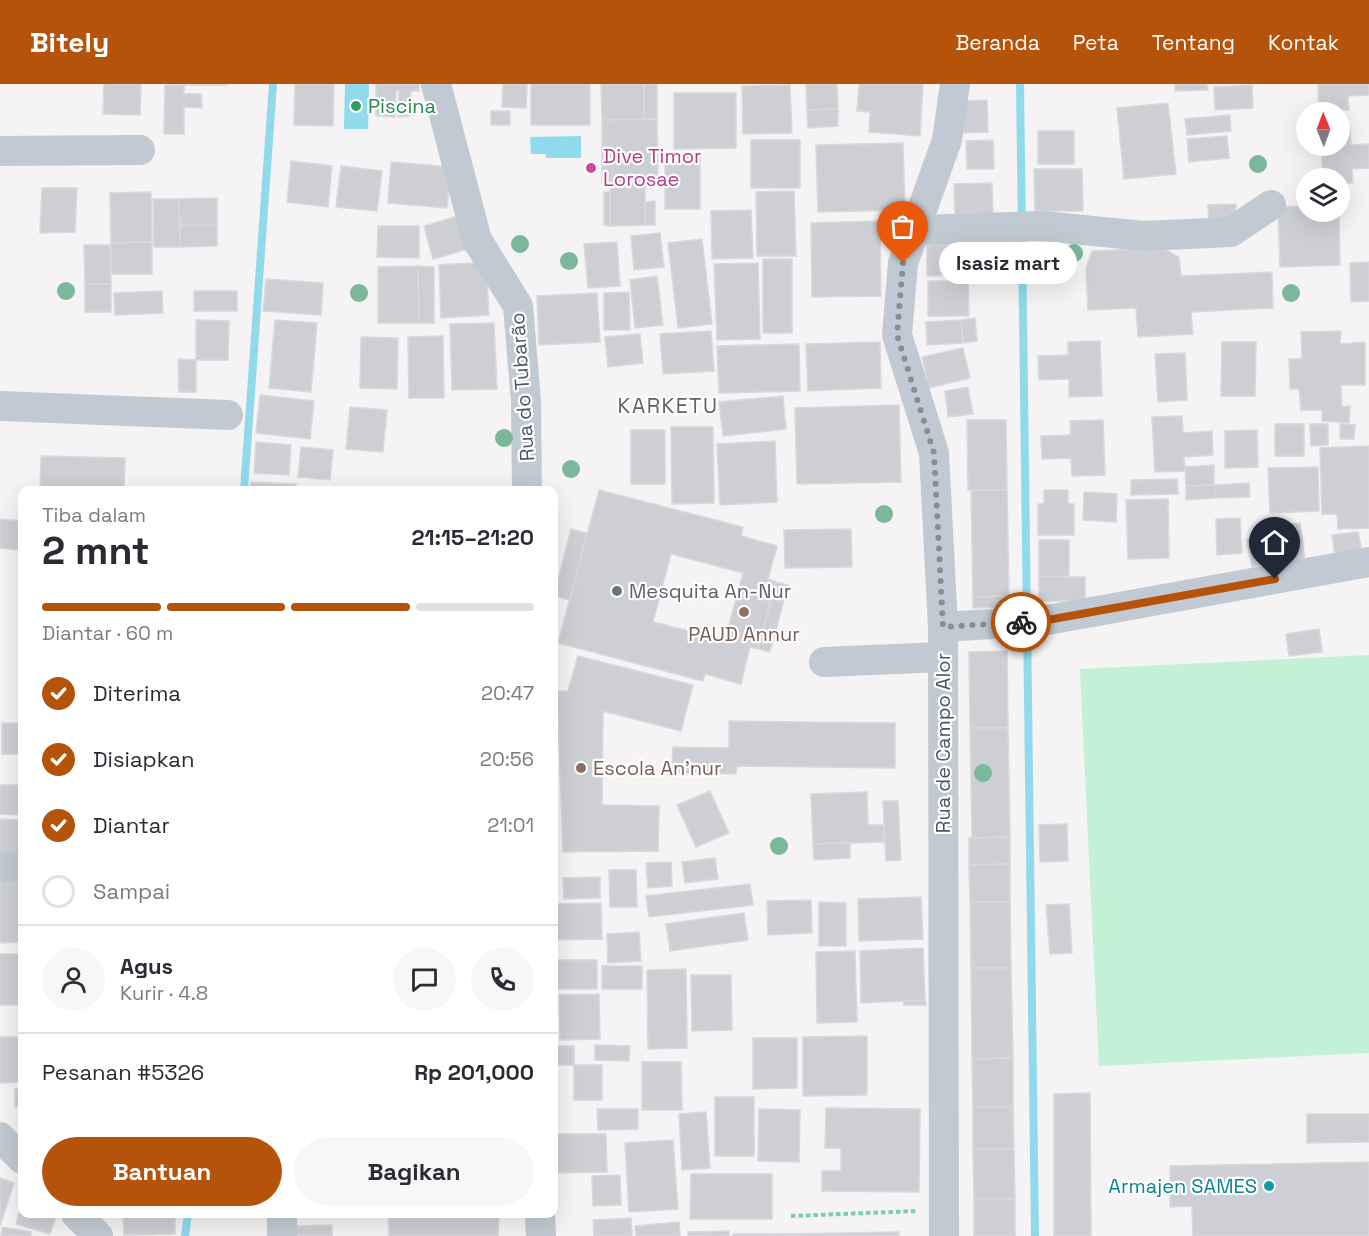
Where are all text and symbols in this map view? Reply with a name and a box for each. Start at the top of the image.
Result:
text: Bitely [30,24,109,60]
text: Beranda [955,29,1040,56]
text: Peta [1073,29,1119,56]
text: Tentang [1152,29,1235,56]
text: Kontak [1268,29,1339,56]
place label: Piscina [368,93,436,119]
marker: Piscina [349,99,363,113]
north arrow [1296,102,1350,156]
map controls [1296,102,1350,222]
place label: Dive Timor Lorosae [603,143,702,192]
marker: Dive Timor Lorosae [584,161,598,175]
button: layers [1296,168,1350,222]
pin [877,201,928,263]
icon: bag [886,210,919,243]
callout: Isasiz mart [939,242,1077,284]
text: Isasiz mart [956,250,1060,276]
street label: Rua do Tubarão [504,312,540,462]
district label: KARKETU [618,392,718,419]
text: Tiba dalam [42,502,146,528]
pin [1249,517,1300,579]
text: 21:15–21:20 [412,523,534,551]
text: 2 mnt [42,526,150,575]
icon: home [1258,526,1291,559]
place label: Mesquita An-Nur [629,578,791,604]
marker: Mesquita An-Nur [610,584,624,598]
courier [991,592,1051,652]
marker: PAUD Annur [737,605,751,619]
icon: bike [1005,606,1038,639]
text: Diantar · 60 m [42,620,173,646]
place label: PAUD Annur [688,621,800,647]
street label: Rua de Campo Alor [930,653,956,833]
icon: check [42,677,75,710]
text: Diterima [93,679,181,707]
text: 20:47 [481,680,534,706]
icon: check [42,743,75,776]
text: Disiapkan [93,745,195,773]
text: 20:56 [480,746,534,772]
place label: Escola An'nur [593,755,722,781]
marker: Escola An'nur [574,761,588,775]
icon: check [42,809,75,842]
text: Diantar [93,811,170,839]
text: 21:01 [487,812,534,838]
text: Sampai [93,877,170,905]
button: person [42,948,105,1011]
button: chat [393,948,456,1011]
button: phone [471,948,534,1011]
text: Agus [120,952,173,980]
text: Kurir · 4.8 [120,980,208,1006]
text: Pesanan #5326 [42,1058,204,1086]
text: Rp 201,000 [414,1058,534,1086]
button: Bantuan [42,1137,282,1206]
button: Bagikan [294,1137,534,1206]
place label: Armajen SAMES [1108,1173,1257,1199]
marker: Armajen SAMES [1262,1179,1276,1193]

